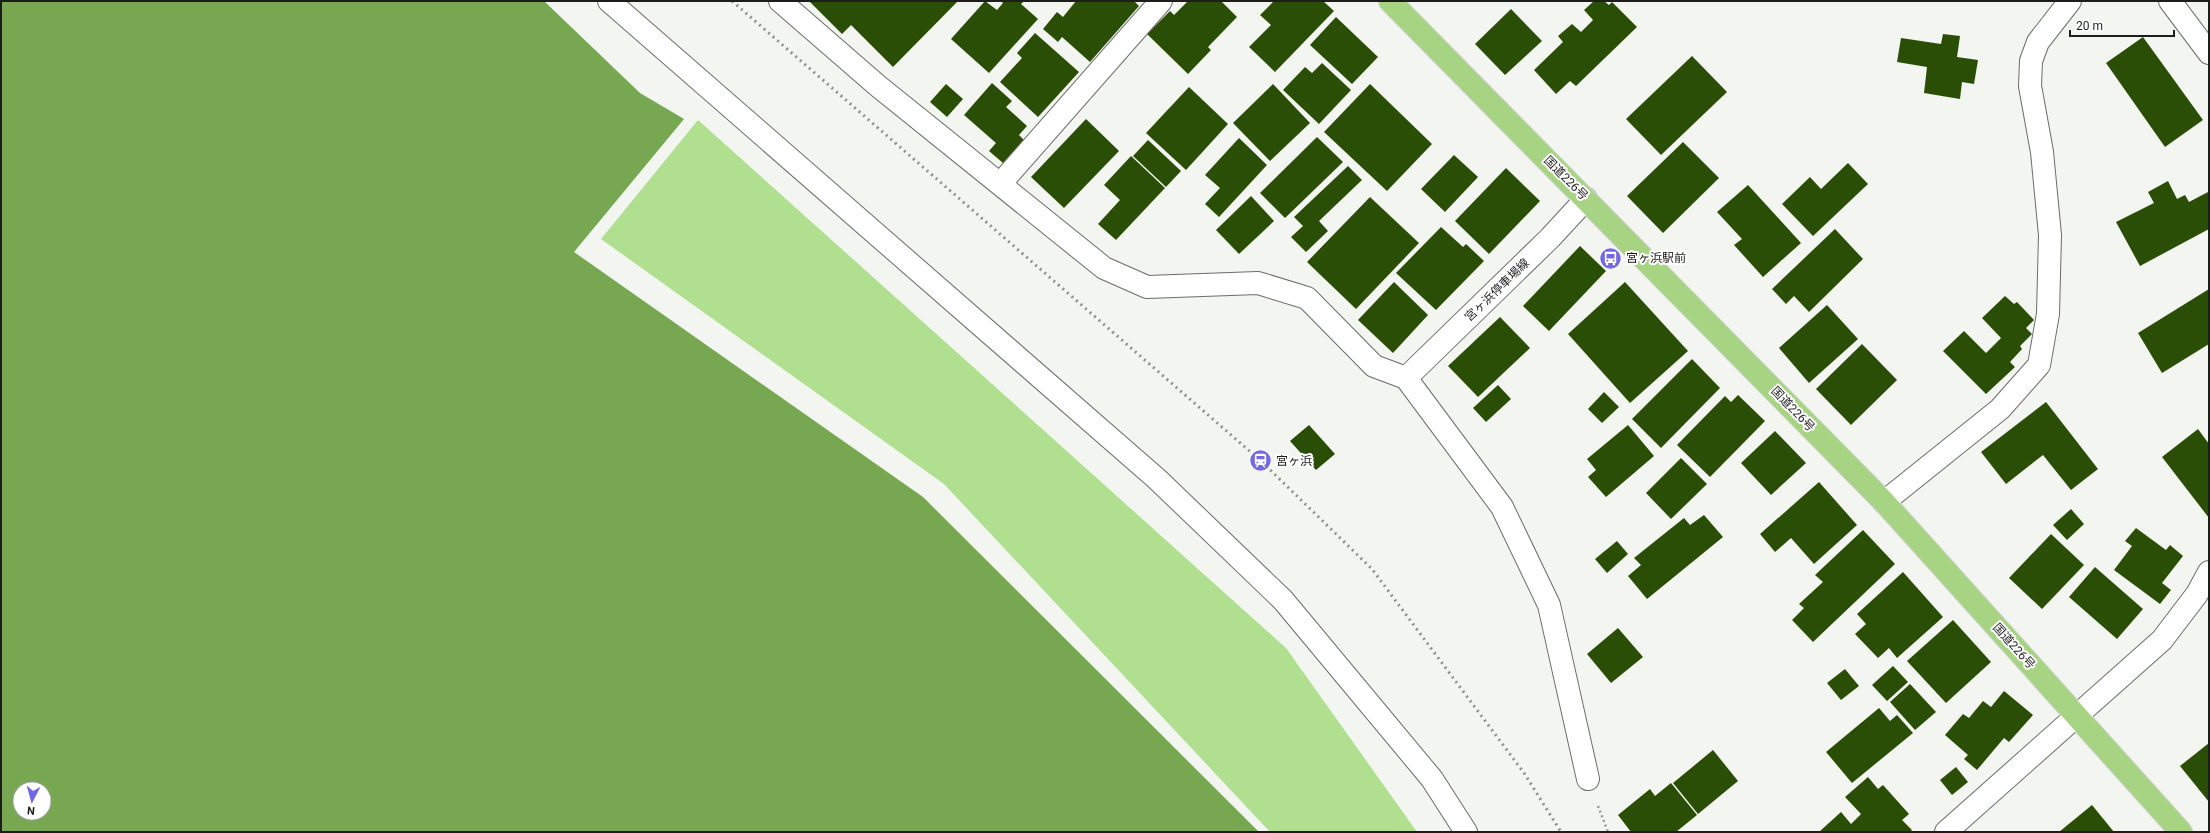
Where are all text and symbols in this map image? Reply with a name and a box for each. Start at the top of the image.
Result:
scale bar [2070,12,2174,38]
text: 20 m [2076,19,2103,33]
street label: 国道226号 [1541,153,1591,203]
bus stop icon: 宮ヶ浜駅前 [1597,245,1623,271]
place label: 宮ヶ浜駅前 [1626,251,1686,265]
street label: 宮ヶ浜停車場線 [1462,256,1532,324]
street label: 国道226号 [1768,384,1818,434]
station icon: 宮ヶ浜 [1248,448,1274,474]
place label: 宮ヶ浜 [1276,454,1312,468]
street label: 国道226号 [1990,620,2038,672]
north arrow [12,781,52,821]
text: N [26,804,36,817]

